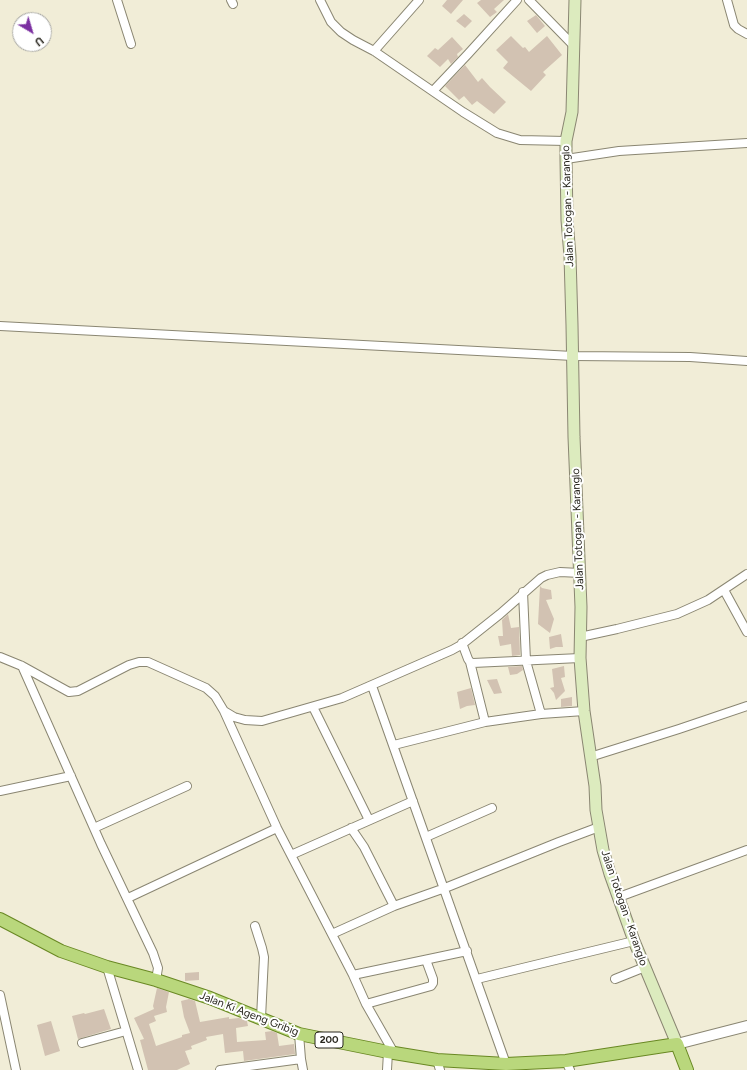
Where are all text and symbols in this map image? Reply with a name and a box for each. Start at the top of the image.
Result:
north arrow [12,12,52,52]
text: U [32,34,46,49]
street label: Jalan Totogan - Karanglo [559,145,577,267]
street label: Jalan Totogan - Karanglo [569,468,587,590]
street label: Jalan Totogan - Karanglo [598,848,650,968]
street label: Jalan Ki Ageng Gribig [197,989,301,1039]
road number: 200 [315,1032,343,1048]

